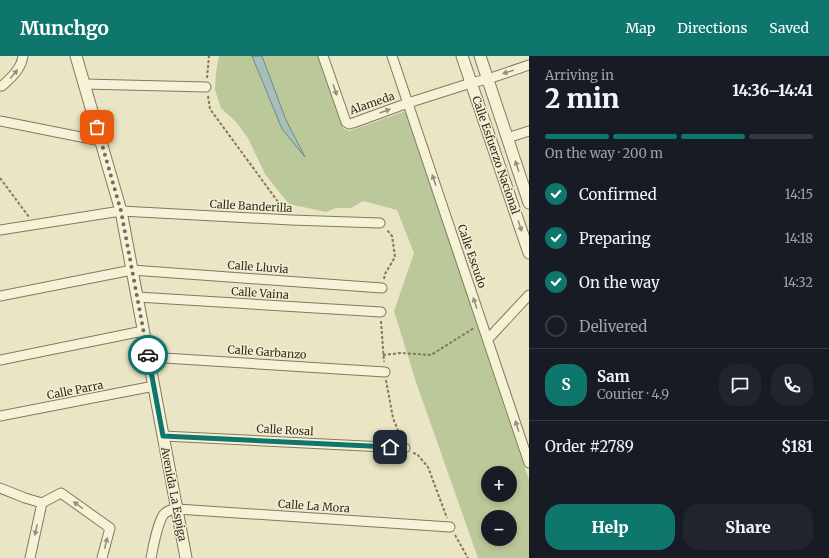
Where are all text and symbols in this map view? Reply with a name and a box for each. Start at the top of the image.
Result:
text: Munchgo [20,16,109,40]
text: Map [625,19,655,37]
text: Directions [677,19,747,37]
text: Saved [769,19,809,37]
text: Arriving in [545,67,614,84]
one-way arrow [9,69,18,80]
one-way arrow [502,69,514,75]
text: 14:36–14:41 [732,81,813,100]
text: 2 min [545,82,619,115]
one-way arrow [333,85,339,97]
street label: Alameda [347,89,396,118]
street label: Calle Esfuerzo Nacional [469,94,523,216]
one-way arrow [380,108,392,114]
pin [80,110,114,144]
icon: bag [86,116,108,138]
text: On the way · 200 m [545,145,663,162]
one-way arrow [513,160,519,172]
one-way arrow [430,173,436,185]
icon: check [545,183,567,205]
text: Confirmed [579,185,657,204]
text: 14:15 [785,186,813,203]
street label: Calle Banderilla [209,197,293,215]
one-way arrow [517,220,523,232]
street label: Calle Escudo [455,222,490,290]
icon: check [545,227,567,249]
text: Preparing [579,229,651,248]
text: 14:18 [785,230,813,247]
street label: Calle Lluvia [227,258,289,276]
icon: check [545,271,567,293]
text: On the way [579,273,660,292]
text: 14:32 [783,274,813,291]
street label: Calle Vaina [231,284,289,302]
one-way arrow [472,296,478,308]
text: Delivered [579,317,647,336]
courier [128,335,168,375]
street label: Calle Garbanzo [227,342,308,362]
icon: car [137,344,159,366]
button: chat [719,364,761,406]
button: phone [771,364,813,406]
text: Sam [597,367,630,386]
text: S [561,375,571,394]
street label: Calle Parra [46,378,104,402]
text: Courier · 4.9 [597,386,669,403]
one-way arrow [513,420,519,432]
street label: Calle Rosal [256,422,315,439]
pin [373,430,407,464]
icon: home [379,436,401,458]
text: Order #2789 [545,437,634,456]
text: $181 [781,437,813,456]
street label: Avenida La Espiga [158,445,190,542]
map controls [481,466,517,546]
button: + [481,466,517,502]
street label: Calle La Mora [278,497,350,515]
one-way arrow [73,502,83,510]
button: Help [545,504,675,550]
button: Share [683,504,813,550]
button: − [481,510,517,546]
one-way arrow [33,524,39,536]
one-way arrow [103,537,109,549]

